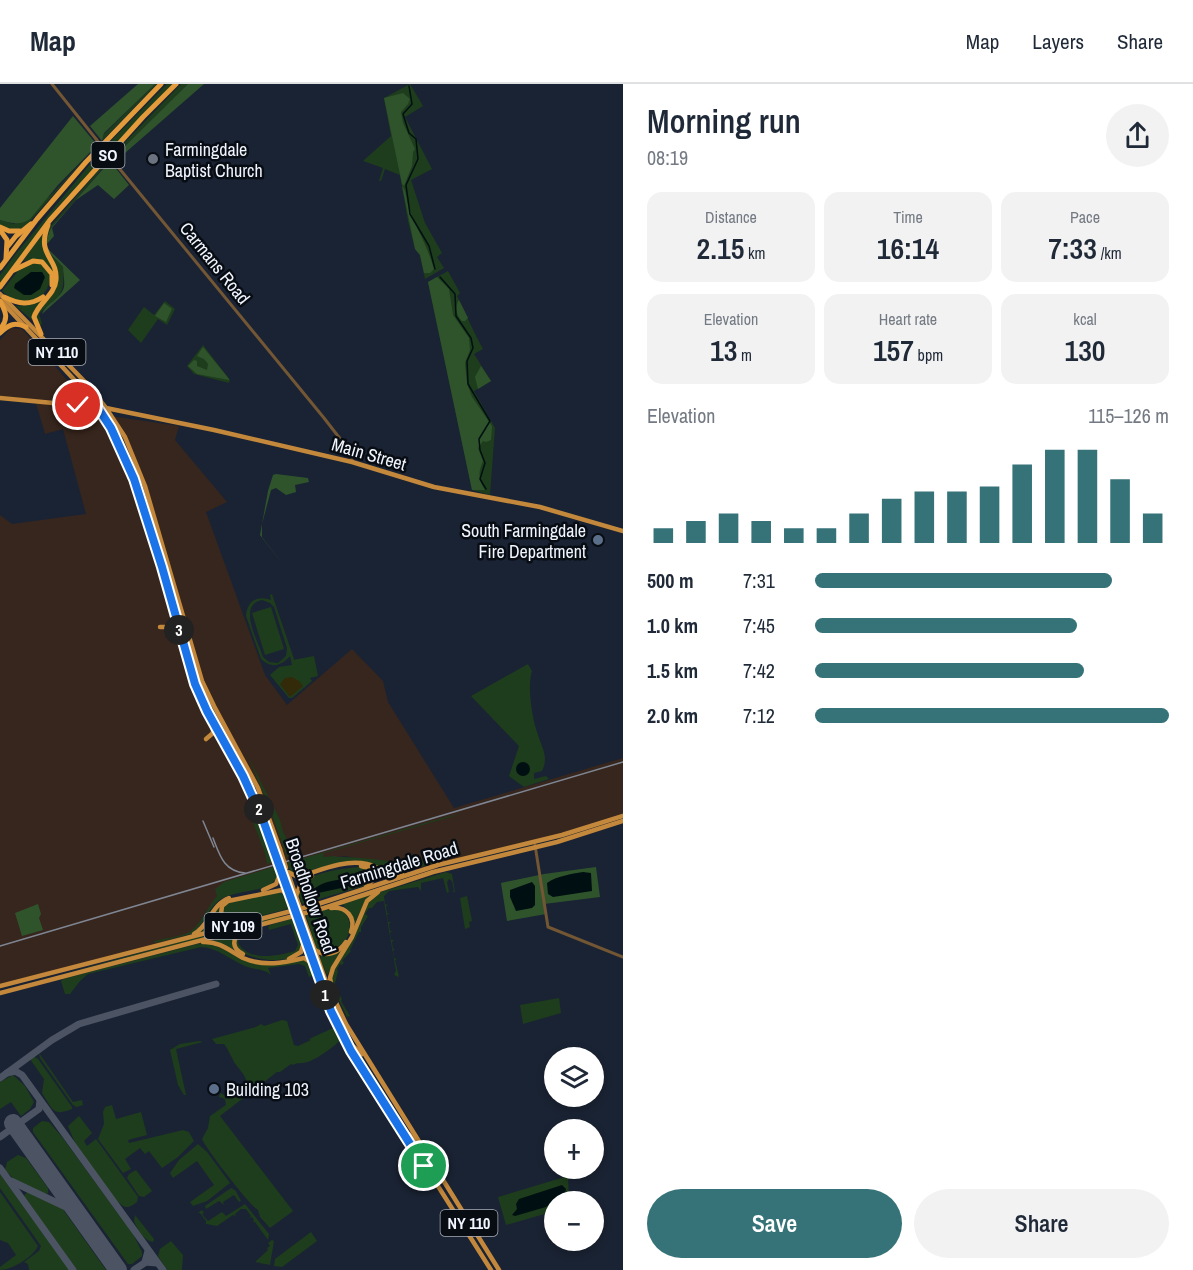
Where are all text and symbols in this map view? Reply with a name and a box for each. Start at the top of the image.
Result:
text: Map [30,22,76,60]
text: Map [966,27,999,56]
text: Layers [1032,27,1084,56]
text: Share [1117,27,1163,56]
text: Morning run [647,99,801,143]
button: share [1106,104,1169,167]
place label: Farmingdale Baptist Church [165,137,263,183]
road number: SO [92,142,124,168]
text: 08:19 [647,144,688,171]
marker: Farmingdale Baptist Church [146,152,160,166]
text: Distance [705,206,757,228]
text: Time [893,206,923,228]
text: Pace [1070,206,1100,228]
street label: Carmans Road [174,217,256,309]
text: 2.15 [696,228,744,268]
text: 16:14 [877,228,939,268]
text: 7:33 [1048,228,1097,268]
text: km [744,242,766,264]
text: /km [1097,242,1122,264]
text: Elevation [704,308,758,330]
text: Heart rate [879,308,937,330]
text: kcal [1073,308,1097,330]
text: 13 [710,330,737,370]
text: 157 [873,330,914,370]
text: 130 [1064,330,1106,370]
road number: NY 110 [28,339,86,365]
text: m [737,344,752,366]
text: bpm [914,344,943,366]
pin [52,379,103,430]
icon: check [61,388,94,421]
text: Elevation [647,402,715,429]
text: 115–126 m [1088,402,1169,429]
street label: Main Street [329,431,409,477]
place label: South Farmingdale Fire Department [461,518,586,564]
marker: South Farmingdale Fire Department [591,533,605,547]
text: 500 m [647,567,694,594]
text: 7:31 [743,567,775,594]
text: 1.0 km [647,612,698,639]
text: 7:45 [743,612,775,639]
pin: 3 [164,615,194,645]
text: 3 [175,619,183,641]
text: 1.5 km [647,657,698,684]
text: 7:42 [743,657,775,684]
text: 2.0 km [647,702,698,729]
text: 7:12 [743,702,775,729]
pin: 2 [244,794,274,824]
text: 2 [255,798,263,820]
street label: Broadhollow Road [280,835,342,957]
street label: Farmingdale Road [337,835,461,895]
road number: NY 109 [204,913,262,939]
pin: 1 [310,980,340,1010]
text: 1 [321,984,329,1006]
map controls [544,1047,604,1251]
button: layers [544,1047,604,1107]
place label: Building 103 [226,1077,309,1102]
marker: Building 103 [207,1082,221,1096]
button: + [544,1119,604,1179]
pin [398,1140,449,1191]
icon: arrive [407,1149,440,1182]
button: Save [647,1189,902,1258]
button: Share [914,1189,1169,1258]
button: − [544,1191,604,1251]
road number: NY 110 [440,1210,498,1236]

